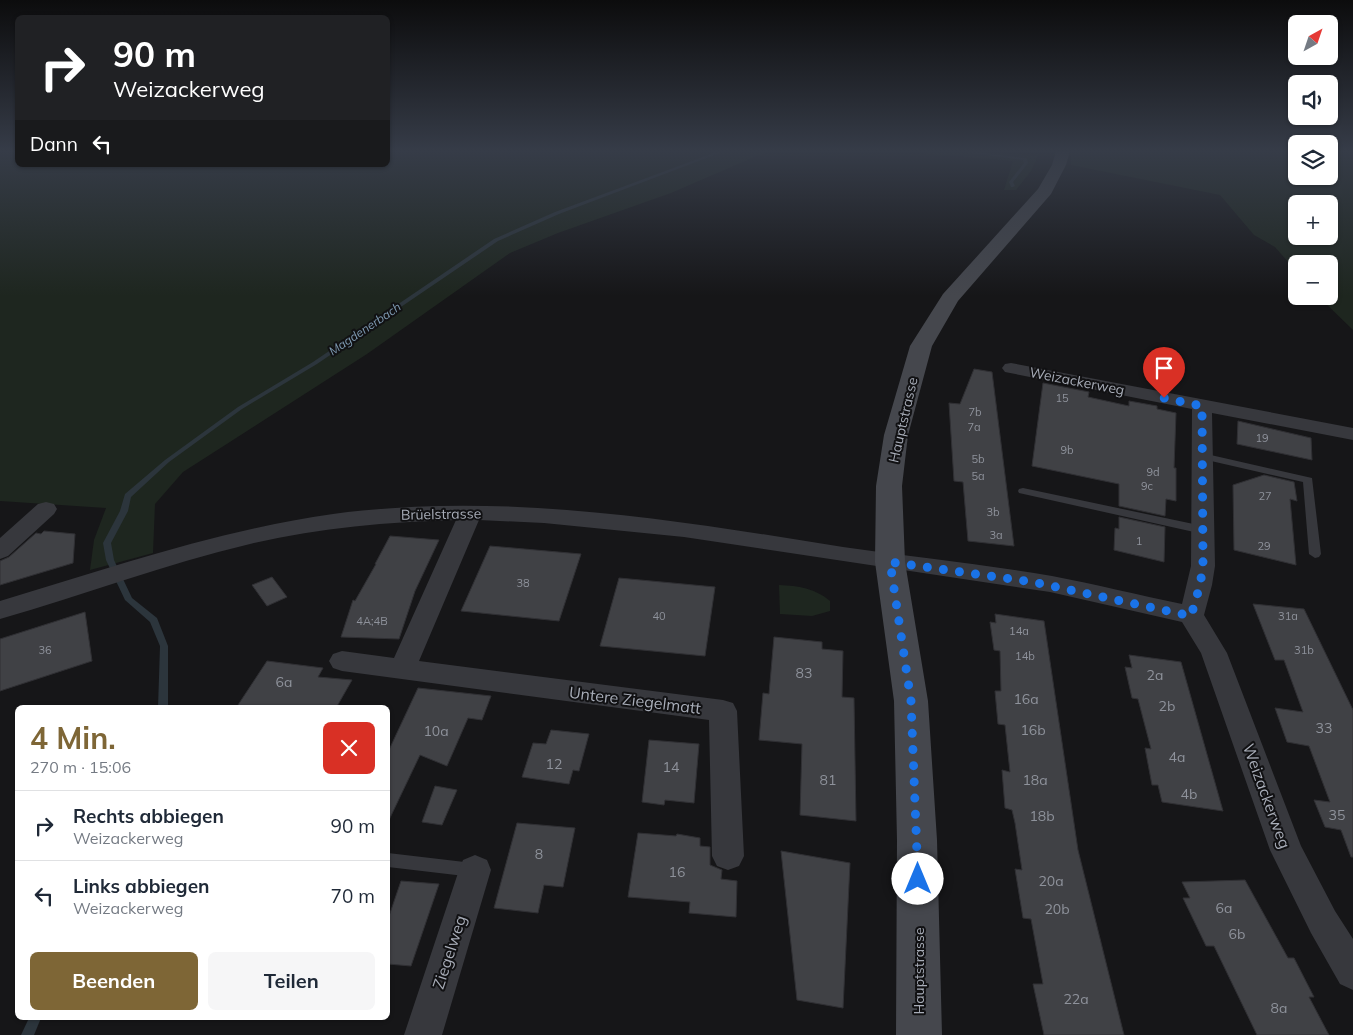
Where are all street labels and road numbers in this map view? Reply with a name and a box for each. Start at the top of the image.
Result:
street label: Weizackerweg [1028,363,1126,399]
street label: Hauptstrasse [884,376,922,464]
street label: Brüelstrasse [401,504,481,524]
street label: Untere Ziegelmatt [568,682,702,718]
street label: Weizackerweg [1239,741,1295,851]
street label: Ziegelweg [428,913,470,991]
street label: Hauptstrasse [910,927,928,1015]

